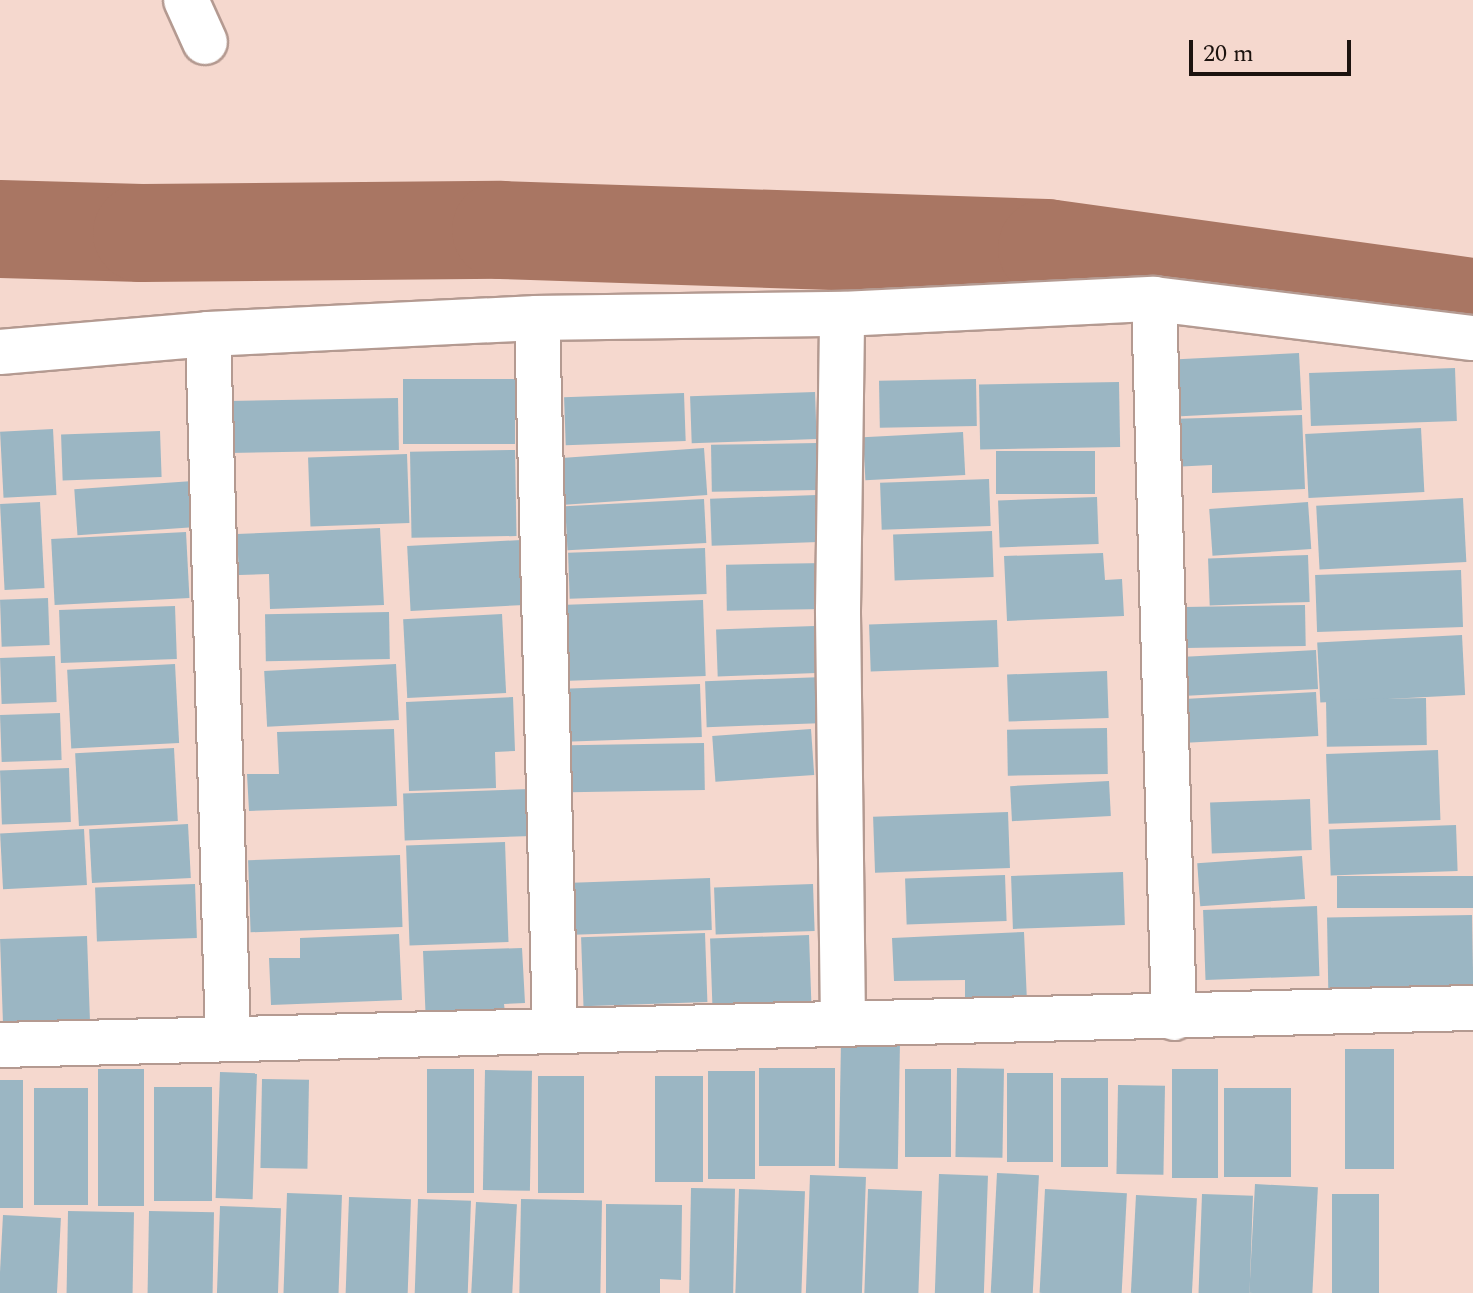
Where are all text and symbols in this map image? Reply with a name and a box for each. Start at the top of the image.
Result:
scale bar [1193,24,1355,74]
text: 20 m [1203,36,1254,72]

